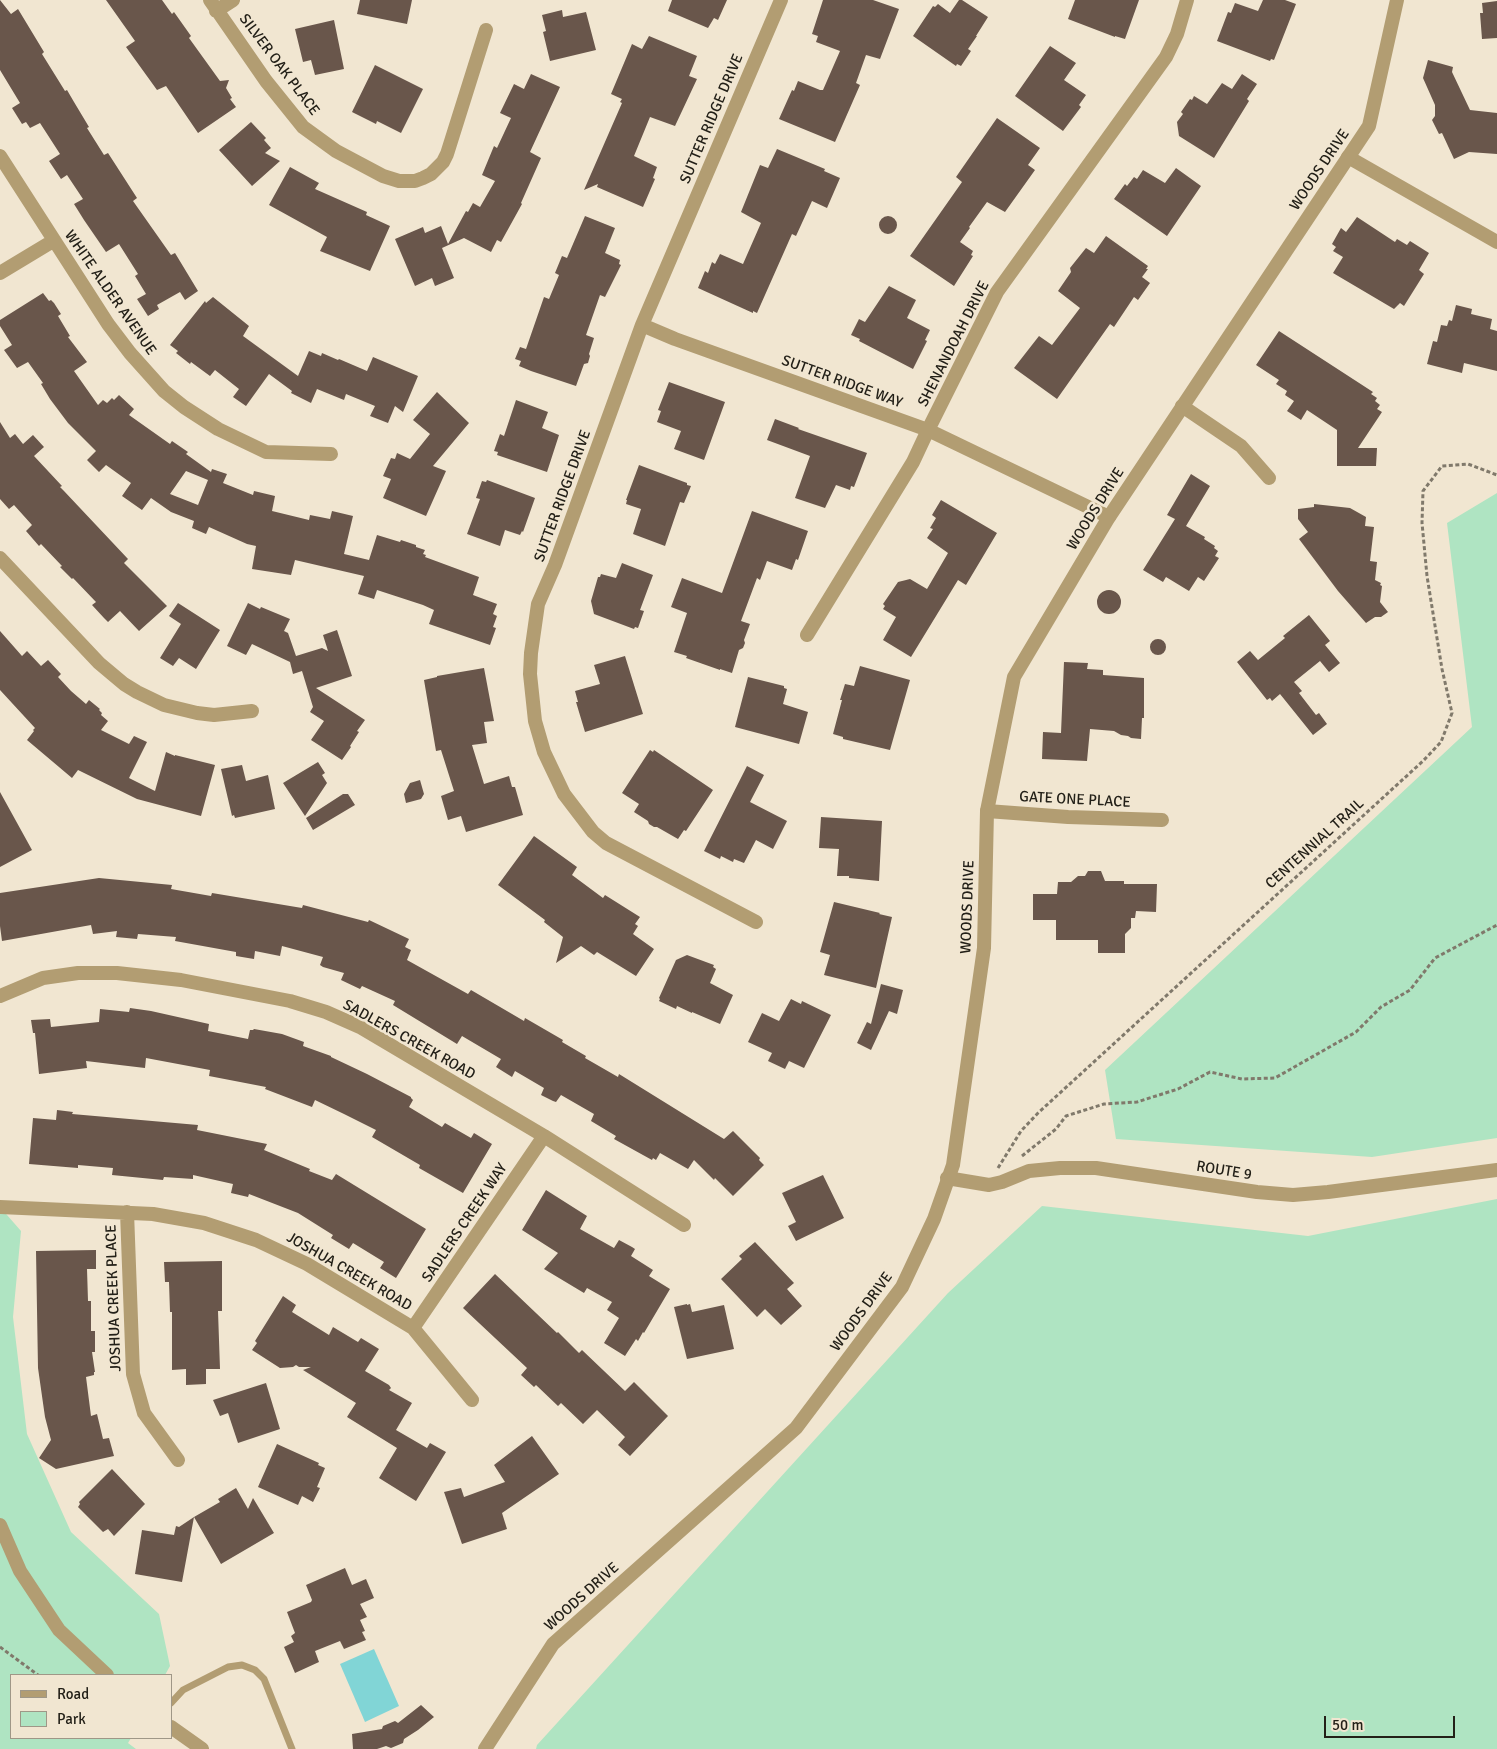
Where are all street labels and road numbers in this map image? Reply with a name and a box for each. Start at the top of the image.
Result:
street label: SILVER OAK PLACE [235,11,323,119]
street label: SUTTER RIDGE DRIVE [677,51,747,187]
street label: WOODS DRIVE [1286,126,1354,214]
street label: WHITE ALDER AVENUE [60,227,160,359]
street label: SHENANDOAH DRIVE [914,278,994,410]
street label: SUTTER RIDGE WAY [779,352,905,412]
street label: SUTTER RIDGE DRIVE [531,428,595,564]
street label: WOODS DRIVE [1063,464,1129,554]
street label: GATE ONE PLACE [1019,788,1131,812]
street label: CENTENNIAL TRAIL [1262,795,1368,893]
street label: WOODS DRIVE [957,860,979,954]
street label: SADLERS CREEK ROAD [340,996,478,1084]
street label: ROUTE 9 [1195,1158,1253,1184]
street label: SADLERS CREEK WAY [419,1160,511,1286]
street label: JOSHUA CREEK PLACE [102,1224,126,1372]
street label: JOSHUA CREEK ROAD [283,1229,415,1315]
street label: WOODS DRIVE [827,1269,897,1355]
street label: WOODS DRIVE [541,1559,623,1635]

